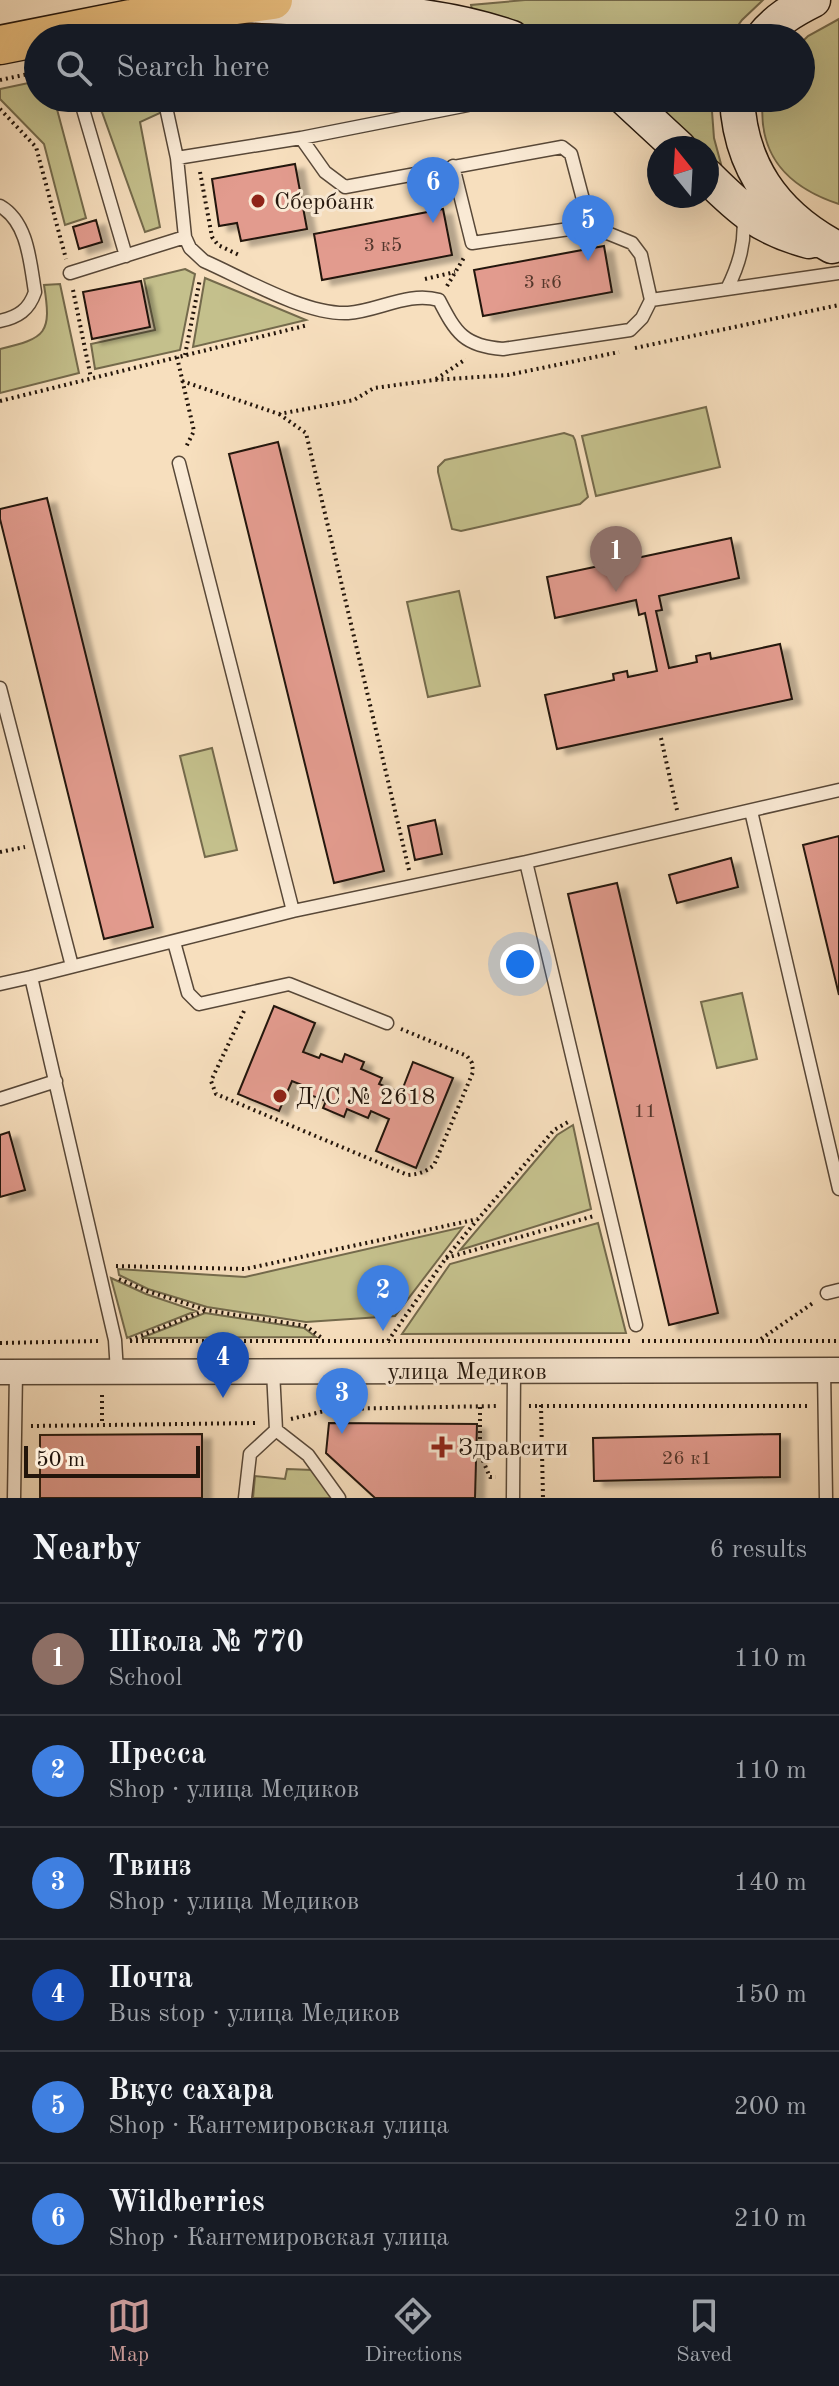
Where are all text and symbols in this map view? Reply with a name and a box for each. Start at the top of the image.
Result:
search box [24,24,815,112]
icon: search [52,46,96,90]
text: Search here [116,53,270,83]
north arrow [647,136,719,208]
pin: 6 [407,157,459,223]
place label: Сбербанк [274,191,374,215]
marker: Сбербанк [249,192,267,210]
pin: 5 [562,195,614,261]
house number: 3 к5 [364,236,402,256]
house number: 3 к6 [524,273,562,293]
pin: 1 [590,526,642,592]
your location [500,944,540,984]
place label: Д/C № 2618 [296,1086,435,1110]
marker: Д/C № 2618 [271,1087,289,1105]
house number: 11 [633,1102,657,1122]
pin: 2 [357,1265,409,1331]
pin: 4 [197,1332,249,1398]
street label: улица Медиков [387,1361,547,1385]
pin: 3 [316,1368,368,1434]
place label: Здравсити [458,1437,568,1461]
marker: Здравсити [433,1438,451,1456]
scale bar [24,1442,200,1478]
text: 50 m [36,1449,85,1471]
house number: 26 к1 [662,1449,712,1469]
text: Nearby [32,1533,142,1567]
text: 6 results [709,1537,807,1563]
text: Школа № 770 [108,1628,304,1658]
text: 1 [50,1646,66,1672]
text: 110 m [734,1646,807,1672]
text: School [108,1665,182,1691]
text: Пресса [108,1740,206,1770]
text: 2 [50,1758,66,1784]
text: 110 m [734,1758,807,1784]
text: Shop · улица Медиков [108,1777,359,1803]
text: Твинз [108,1852,192,1882]
text: 3 [50,1870,66,1896]
text: 140 m [734,1870,807,1896]
text: Shop · улица Медиков [108,1889,359,1915]
text: Почта [108,1964,193,1994]
text: 4 [50,1982,66,2008]
text: 150 m [734,1982,807,2008]
text: Bus stop · улица Медиков [108,2001,400,2027]
text: Вкус сахара [108,2076,274,2106]
text: 5 [50,2094,66,2120]
text: 200 m [734,2094,807,2120]
text: Shop · Кантемировская улица [108,2113,449,2139]
text: Wildberries [108,2188,265,2218]
text: 6 [50,2206,66,2232]
text: 210 m [734,2206,807,2232]
text: Shop · Кантемировская улица [108,2225,449,2251]
tab: Map [107,2294,151,2369]
tab: Directions [365,2294,462,2369]
tab: Saved [676,2294,732,2369]

